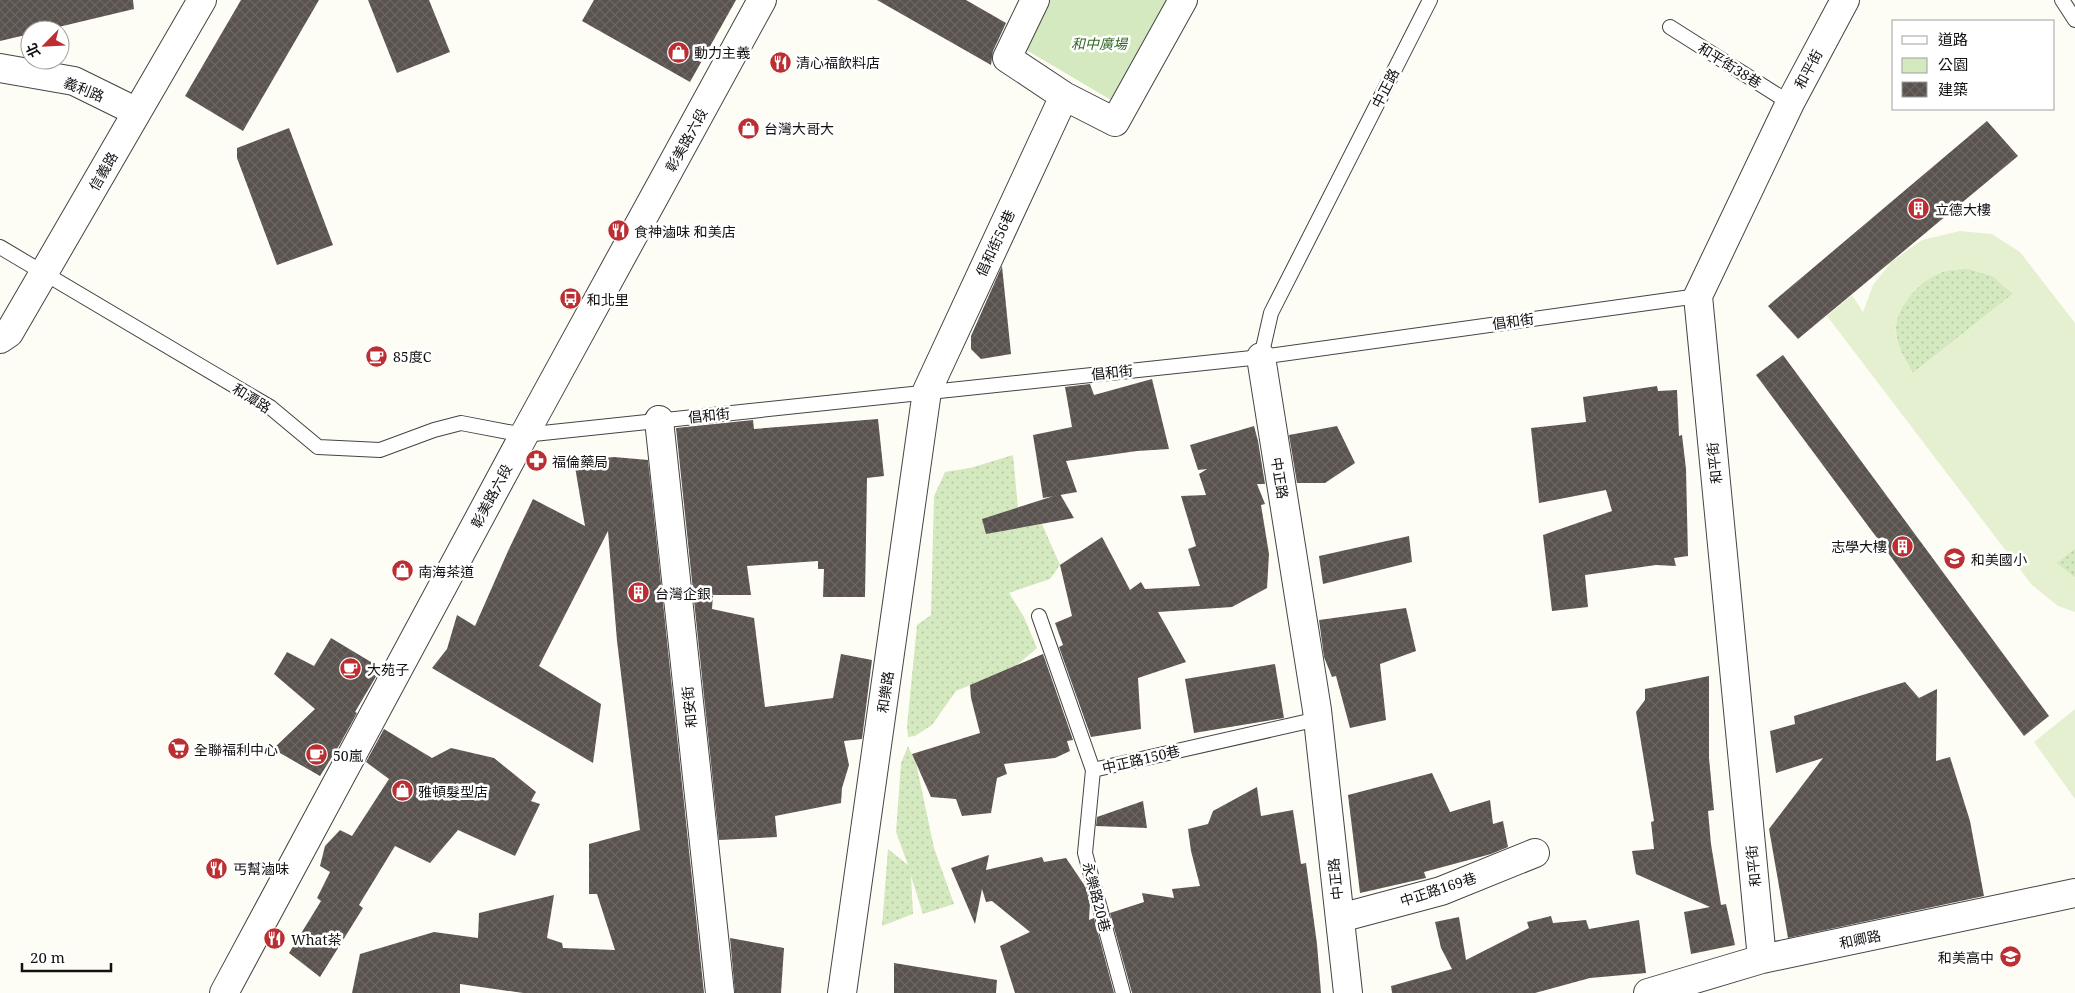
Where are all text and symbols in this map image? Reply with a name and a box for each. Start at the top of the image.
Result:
north arrow [20,20,70,70]
legend [1892,20,2055,110]
text: 道路 [1938,29,1968,49]
park label: 和中廣場 [1071,34,1129,53]
street label: 和平街38巷 [1695,38,1765,92]
text: 北 [21,40,44,61]
shop icon: 動力主義 [666,40,690,64]
place label: 動力主義 [694,43,750,62]
street label: 和平街 [1790,46,1826,92]
restaurant icon: 清心福飲料店 [768,50,792,74]
place label: 清心福飲料店 [796,53,880,72]
text: 公園 [1938,54,1968,74]
street label: 中正路 [1367,65,1403,111]
street label: 義利路 [61,72,107,106]
text: 建築 [1938,79,1968,99]
street label: 彰美路六段 [661,105,711,175]
shop icon: 台灣大哥大 [736,116,760,140]
place label: 台灣大哥大 [764,119,834,138]
street label: 信義路 [84,148,122,194]
building icon: 立德大樓 [1907,197,1931,221]
place label: 立德大樓 [1935,200,1991,219]
street label: 倡和街56巷 [971,207,1019,279]
restaurant icon: 食神滷味 和美店 [606,219,630,243]
place label: 食神滷味 和美店 [634,222,736,241]
bus stop icon: 和北里 [559,287,583,311]
place label: 和北里 [587,290,629,309]
street label: 倡和街 [1491,309,1535,333]
cafe icon: 85度C [365,344,389,368]
place label: 85度C [393,347,432,366]
street label: 倡和街 [1090,360,1134,384]
street label: 和潭路 [229,379,275,417]
street label: 倡和街 [687,403,731,427]
street label: 和平街 [1702,441,1726,485]
pharmacy icon: 福倫藥局 [524,449,548,473]
place label: 福倫藥局 [552,452,608,471]
street label: 中正路 [1267,456,1293,500]
street label: 彰美路六段 [466,461,516,531]
building icon: 志學大樓 [1891,534,1915,558]
place label: 志學大樓 [1831,537,1887,556]
school or university icon: 和美國小 [1943,547,1967,571]
place label: 和美國小 [1971,550,2027,569]
shop icon: 南海茶道 [390,559,414,583]
place label: 南海茶道 [418,562,474,581]
building icon: 台灣企銀 [627,581,651,605]
place label: 台灣企銀 [655,584,711,603]
cafe icon: 大苑子 [339,657,363,681]
place label: 大苑子 [367,660,409,679]
street label: 和樂路 [873,670,897,714]
street label: 和安街 [677,685,701,729]
supermarket icon: 全聯福利中心 [166,737,190,761]
place label: 全聯福利中心 [194,740,278,759]
street label: 中正路150巷 [1100,741,1182,777]
cafe icon: 50嵐 [305,743,329,767]
place label: 50嵐 [333,746,364,765]
shop icon: 雅頓髮型店 [390,779,414,803]
place label: 雅頓髮型店 [418,782,488,801]
street label: 和平街 [1741,844,1765,888]
restaurant icon: 丐幫滷味 [205,856,229,880]
street label: 中正路 [1323,857,1347,901]
place label: 丐幫滷味 [233,859,289,878]
street label: 永樂路20巷 [1079,860,1115,934]
street label: 中正路169巷 [1397,868,1479,910]
street label: 和卿路 [1837,925,1883,953]
restaurant icon: What茶 [263,927,287,951]
place label: What茶 [291,930,341,949]
scale bar [22,940,111,972]
school or university icon: 和美高中 [1998,945,2022,969]
text: 20 m [30,947,65,967]
place label: 和美高中 [1938,948,1994,967]

